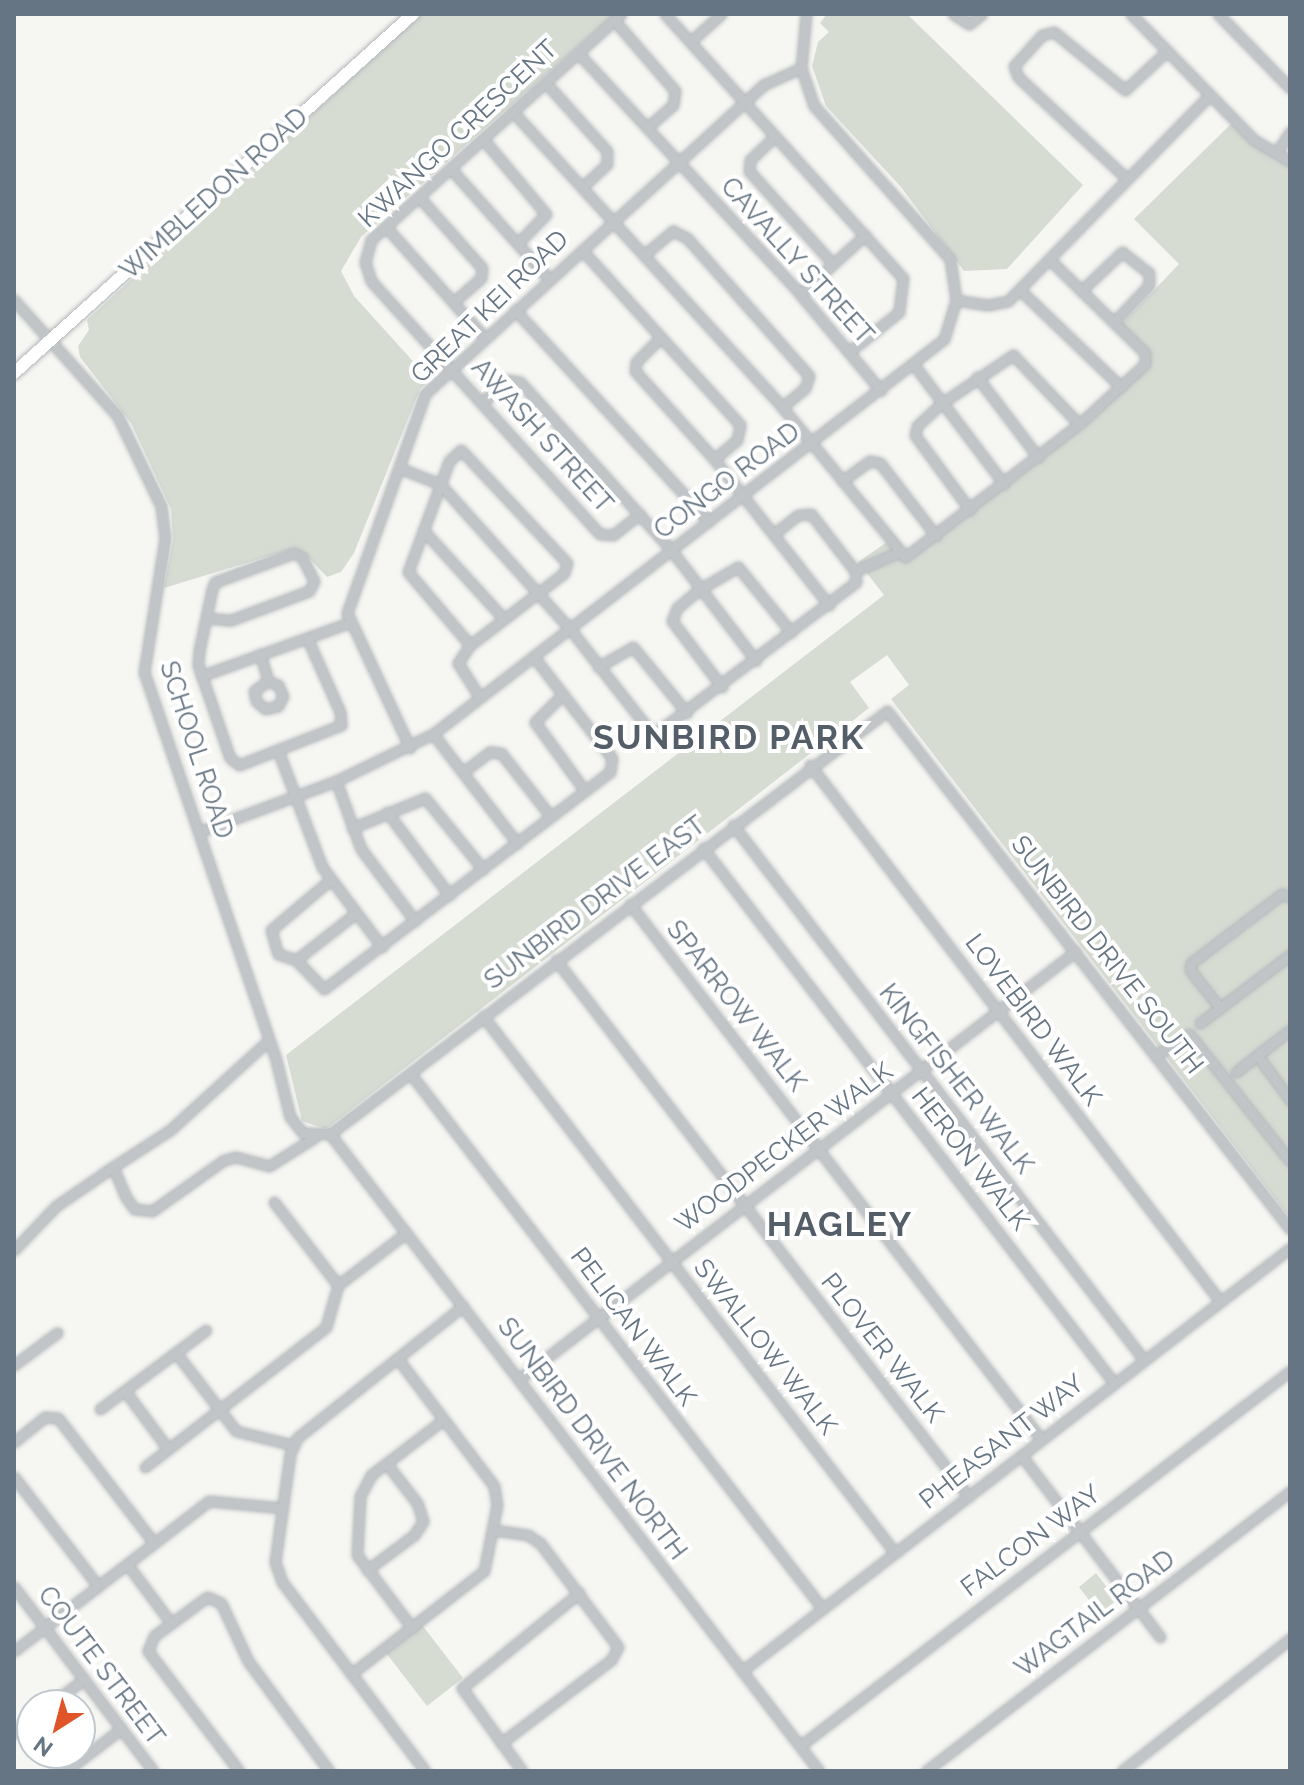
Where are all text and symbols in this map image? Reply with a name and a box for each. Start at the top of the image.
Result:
street label: KWANGO CRESCENT [352,34,564,234]
street label: WIMBLEDON ROAD [114,102,314,286]
street label: CAVALLY STREET [714,171,880,351]
street label: GREAT KEI ROAD [405,224,575,390]
street label: AWASH STREET [465,352,619,520]
street label: CONGO ROAD [648,416,806,546]
street label: SCHOOL ROAD [152,657,240,843]
district label: SUNBIRD PARK [593,718,865,758]
street label: SUNBIRD DRIVE EAST [478,810,712,996]
street label: SUNBIRD DRIVE SOUTH [1004,830,1210,1080]
street label: SPARROW WALK [659,914,813,1098]
street label: LOVEBIRD WALK [958,928,1108,1112]
street label: KINGFISHER WALK [872,978,1040,1180]
street label: WOODPECKER WALK [669,1056,899,1240]
street label: HERON WALK [904,1081,1036,1237]
district label: HAGLEY [767,1205,913,1245]
street label: PELICAN WALK [563,1242,703,1412]
street label: SWALLOW WALK [686,1252,844,1442]
street label: PLOVER WALK [814,1267,950,1429]
street label: SUNBIRD DRIVE NORTH [491,1312,693,1566]
street label: PHEASANT WAY [913,1367,1091,1517]
street label: FALCON WAY [955,1478,1107,1604]
street label: WAGTAIL ROAD [1009,1544,1181,1684]
street label: COUTE STREET [31,1580,171,1752]
north arrow [16,1689,96,1769]
text: N [29,1731,58,1762]

